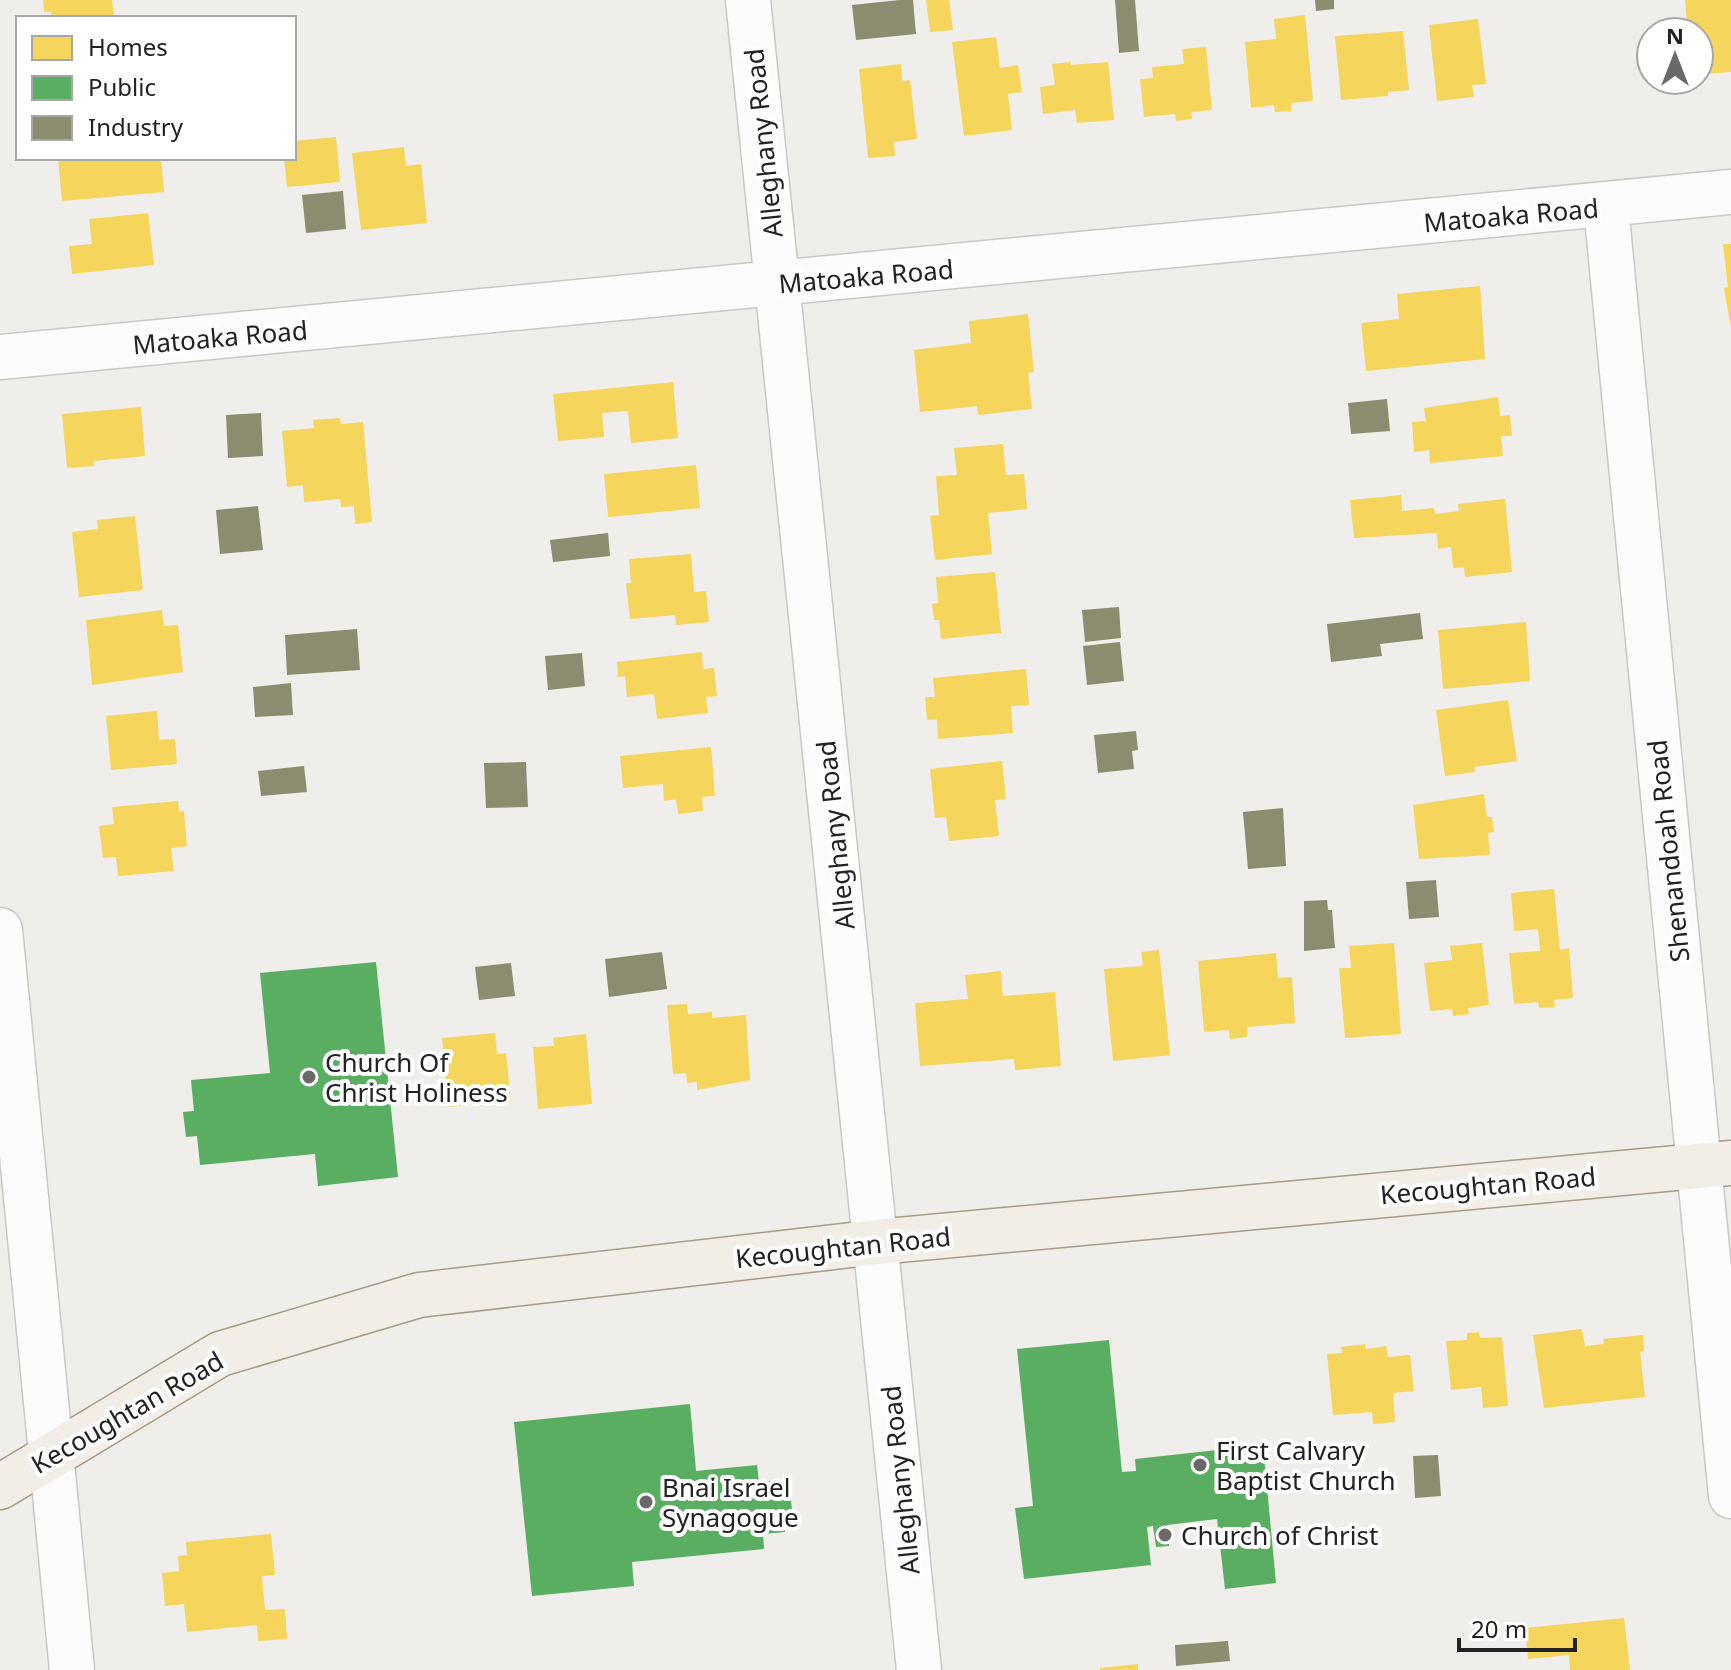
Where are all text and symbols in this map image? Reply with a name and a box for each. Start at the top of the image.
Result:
legend [16,16,296,160]
north arrow [1635,16,1715,96]
text: N [1666,20,1684,50]
text: Homes [88,30,168,63]
street label: Alleghany Road [735,47,791,239]
text: Public [88,70,156,103]
text: Industry [88,110,184,143]
street label: Matoaka Road [1422,189,1600,241]
street label: Matoaka Road [777,250,955,302]
street label: Matoaka Road [131,311,309,363]
street label: Shenandoah Road [1638,738,1698,964]
street label: Alleghany Road [807,739,863,931]
place label: Church Of Christ Holiness [325,1044,508,1110]
marker: Church Of Christ Holiness [300,1068,318,1086]
street label: Kecoughtan Road [1379,1158,1597,1212]
street label: Kecoughtan Road [734,1218,952,1276]
street label: Kecoughtan Road [24,1342,230,1482]
street label: Alleghany Road [872,1384,928,1576]
place label: First Calvary Baptist Church [1216,1432,1396,1498]
marker: First Calvary Baptist Church [1191,1456,1209,1474]
place label: Bnai Israel Synagogue [662,1469,799,1535]
marker: Bnai Israel Synagogue [637,1493,655,1511]
place label: Church of Christ [1181,1517,1378,1553]
marker: Church of Christ [1156,1526,1174,1544]
scale bar [1459,1602,1575,1652]
text: 20 m [1471,1612,1527,1645]

